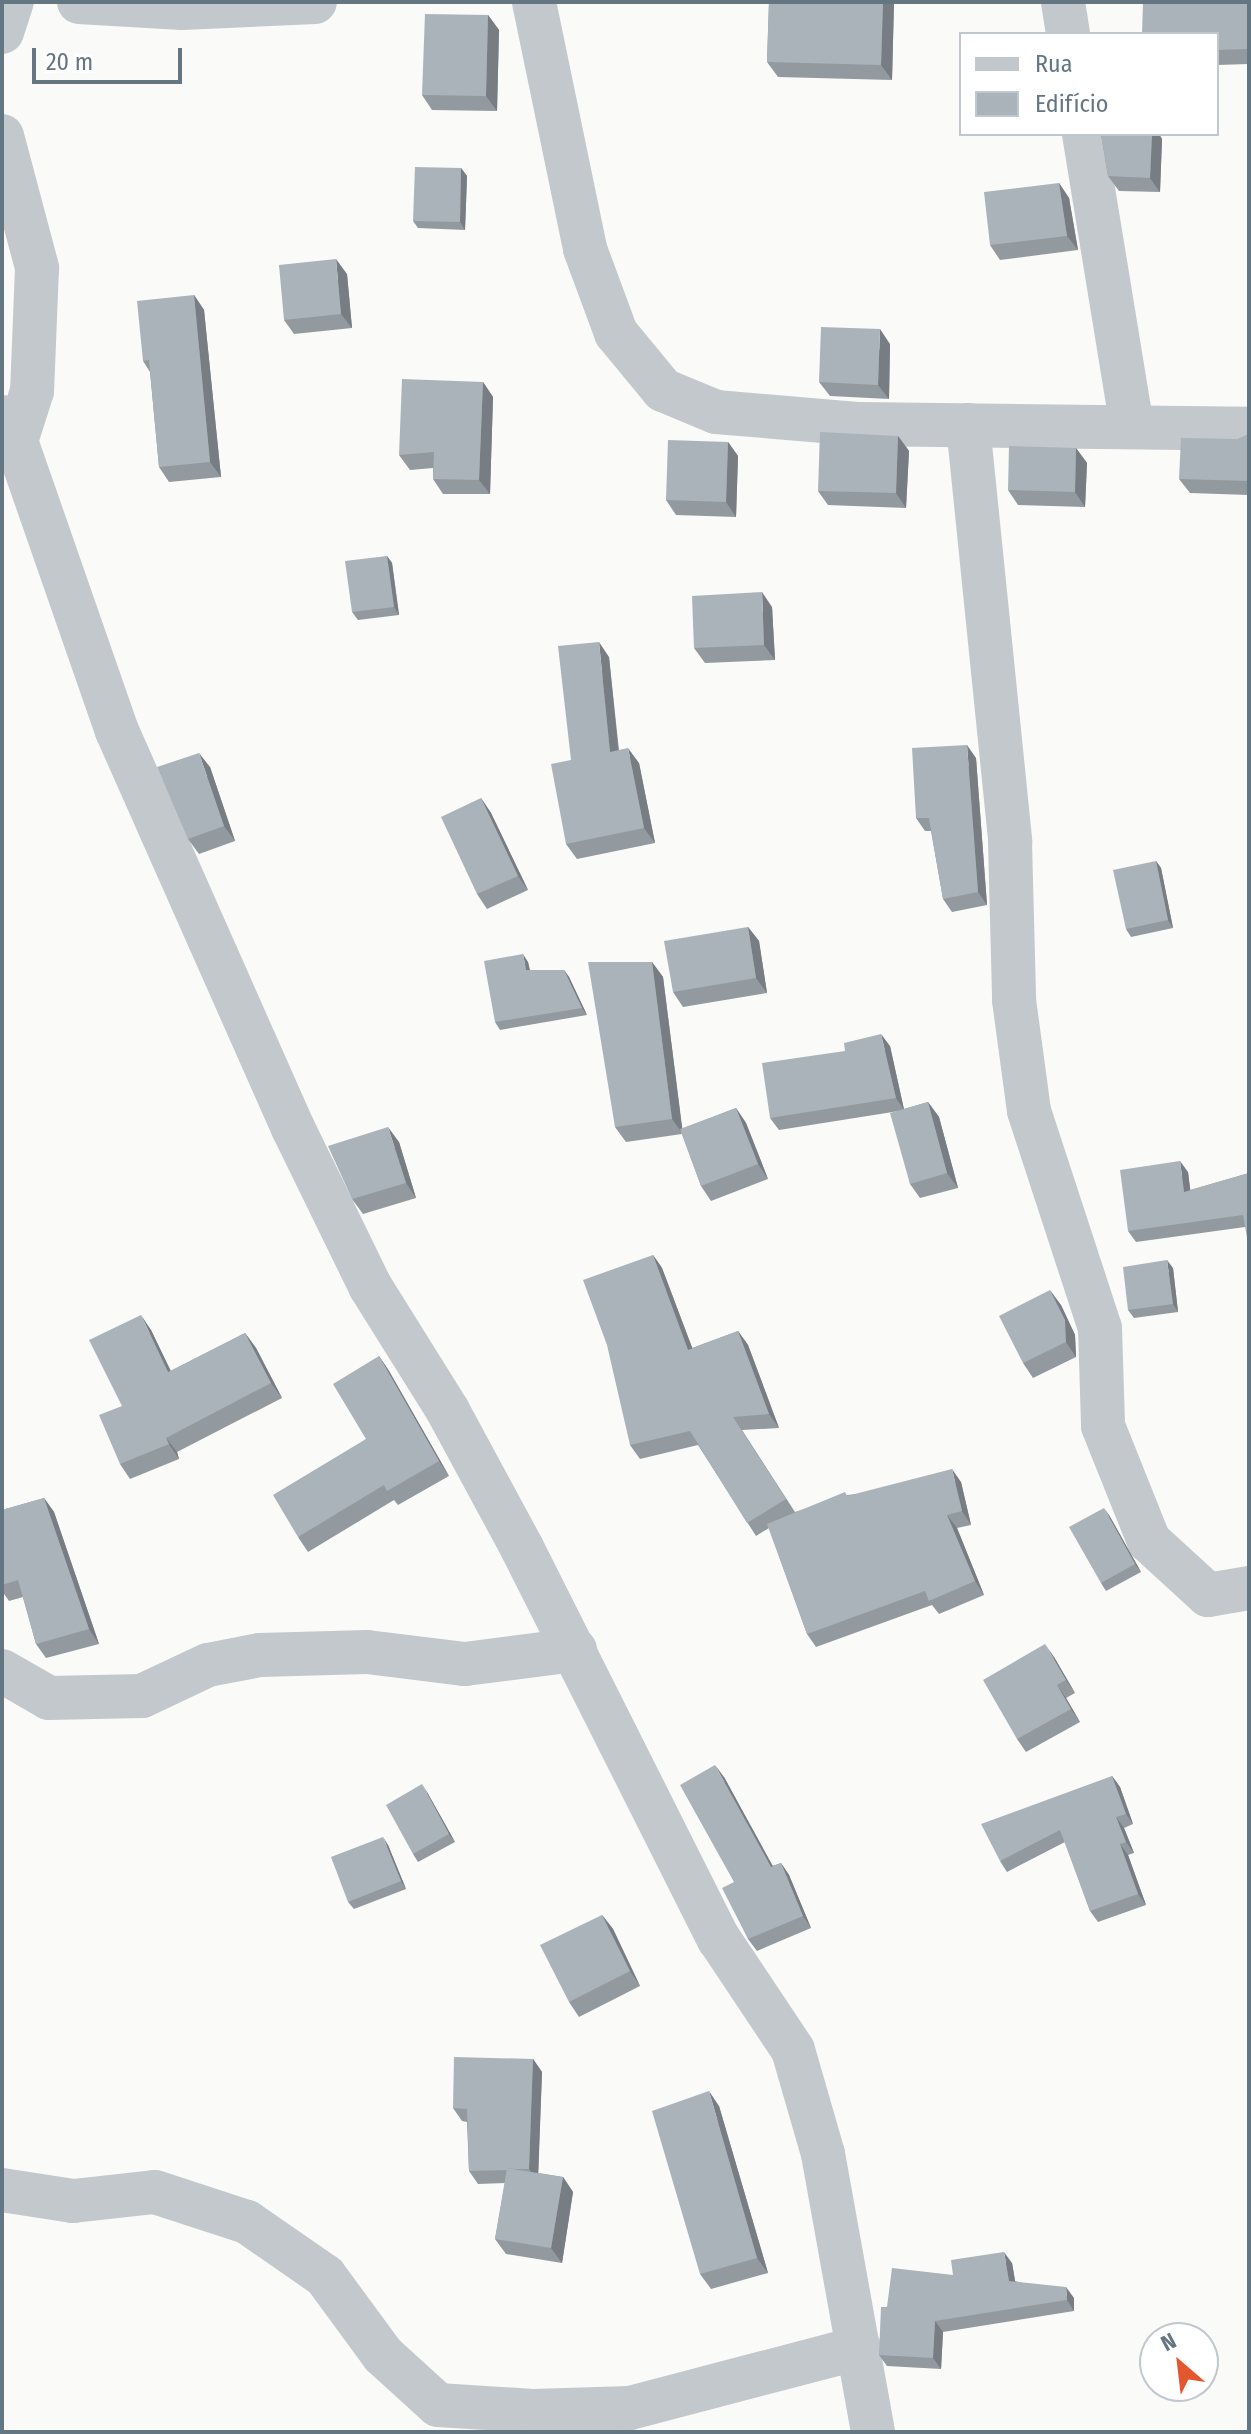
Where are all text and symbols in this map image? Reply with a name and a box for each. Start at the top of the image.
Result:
scale bar [36,32,186,82]
legend [959,32,1219,136]
text: 20 m [46,48,93,76]
text: Rua [1035,50,1072,78]
text: Edifício [1035,90,1108,118]
north arrow [1139,2322,1219,2402]
text: N [1156,2327,1181,2357]

